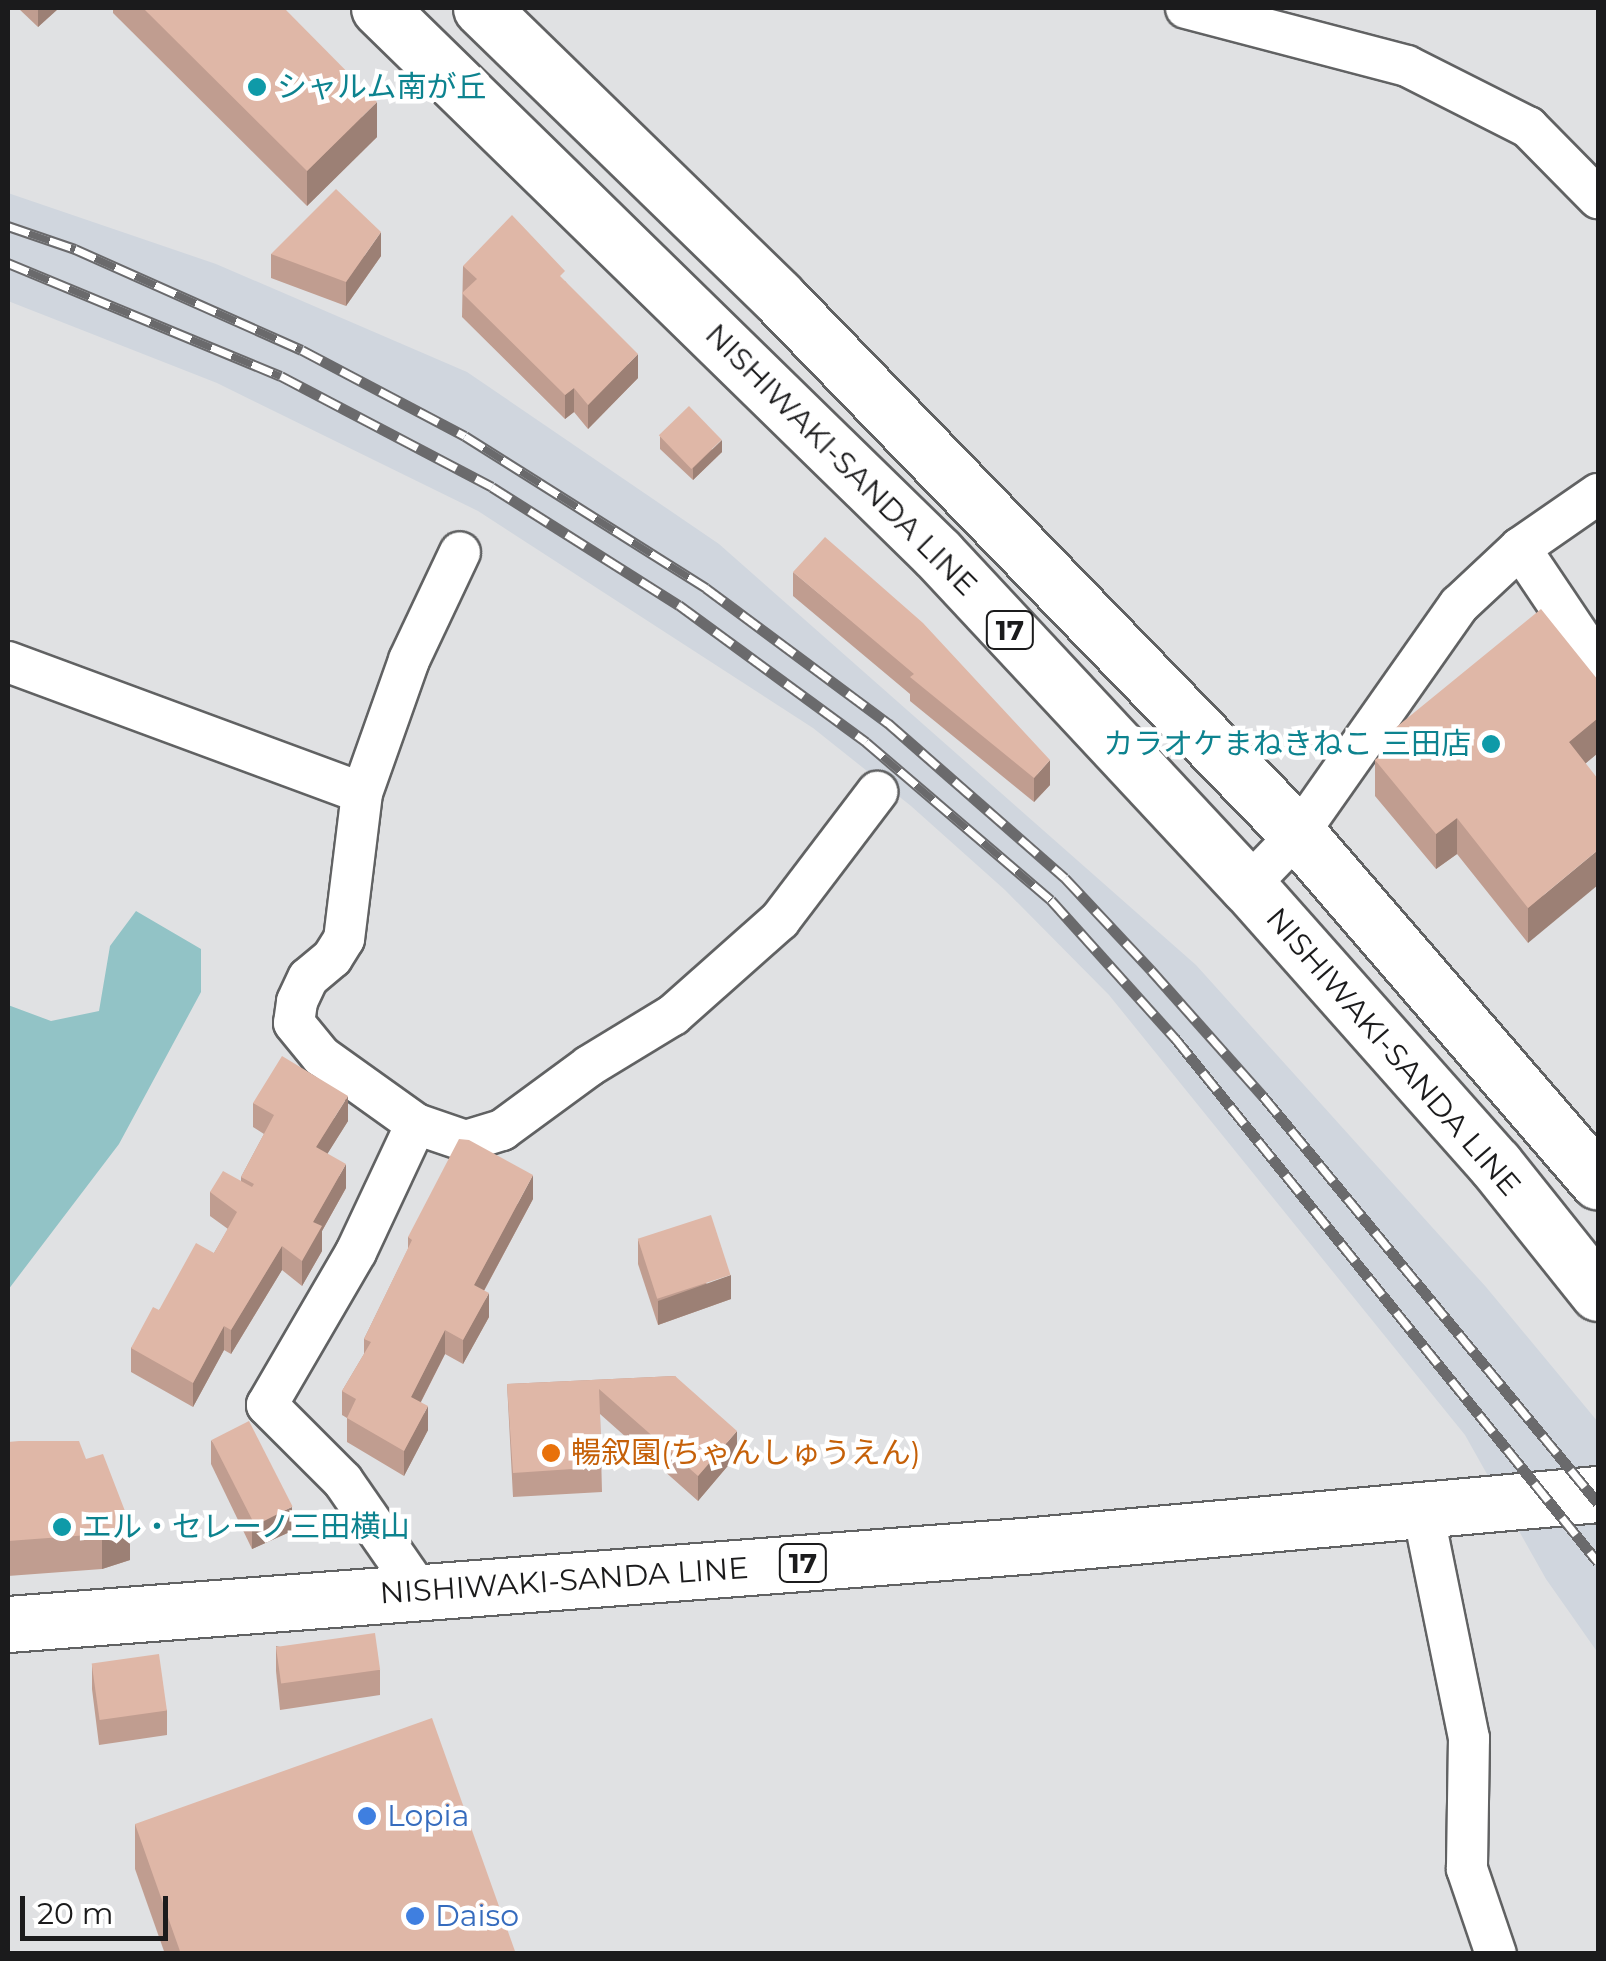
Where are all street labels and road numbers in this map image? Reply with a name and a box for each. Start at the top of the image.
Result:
street label: NISHIWAKI-SANDA LINE [698,317,984,603]
road number: 17 [985,607,1035,653]
street label: NISHIWAKI-SANDA LINE [1258,901,1528,1203]
road number: 17 [778,1540,828,1586]
street label: NISHIWAKI-SANDA LINE [379,1550,749,1612]

